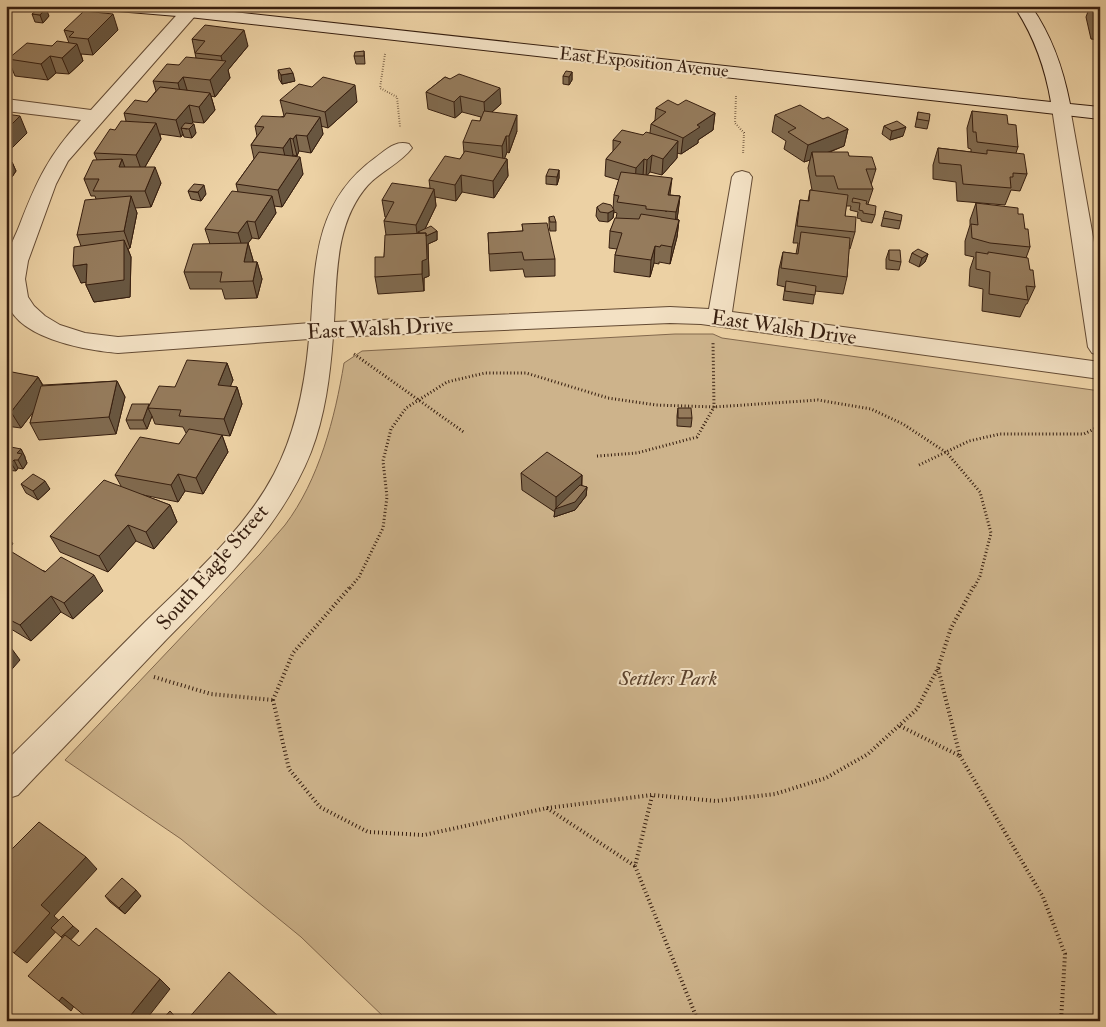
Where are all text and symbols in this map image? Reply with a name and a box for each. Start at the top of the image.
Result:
street label: East Exposition Avenue [558,42,730,83]
street label: East Walsh Drive [710,304,859,351]
street label: East Walsh Drive [306,311,454,346]
street label: South Eagle Street [150,499,275,636]
park label: Settlers Park [618,665,717,692]

